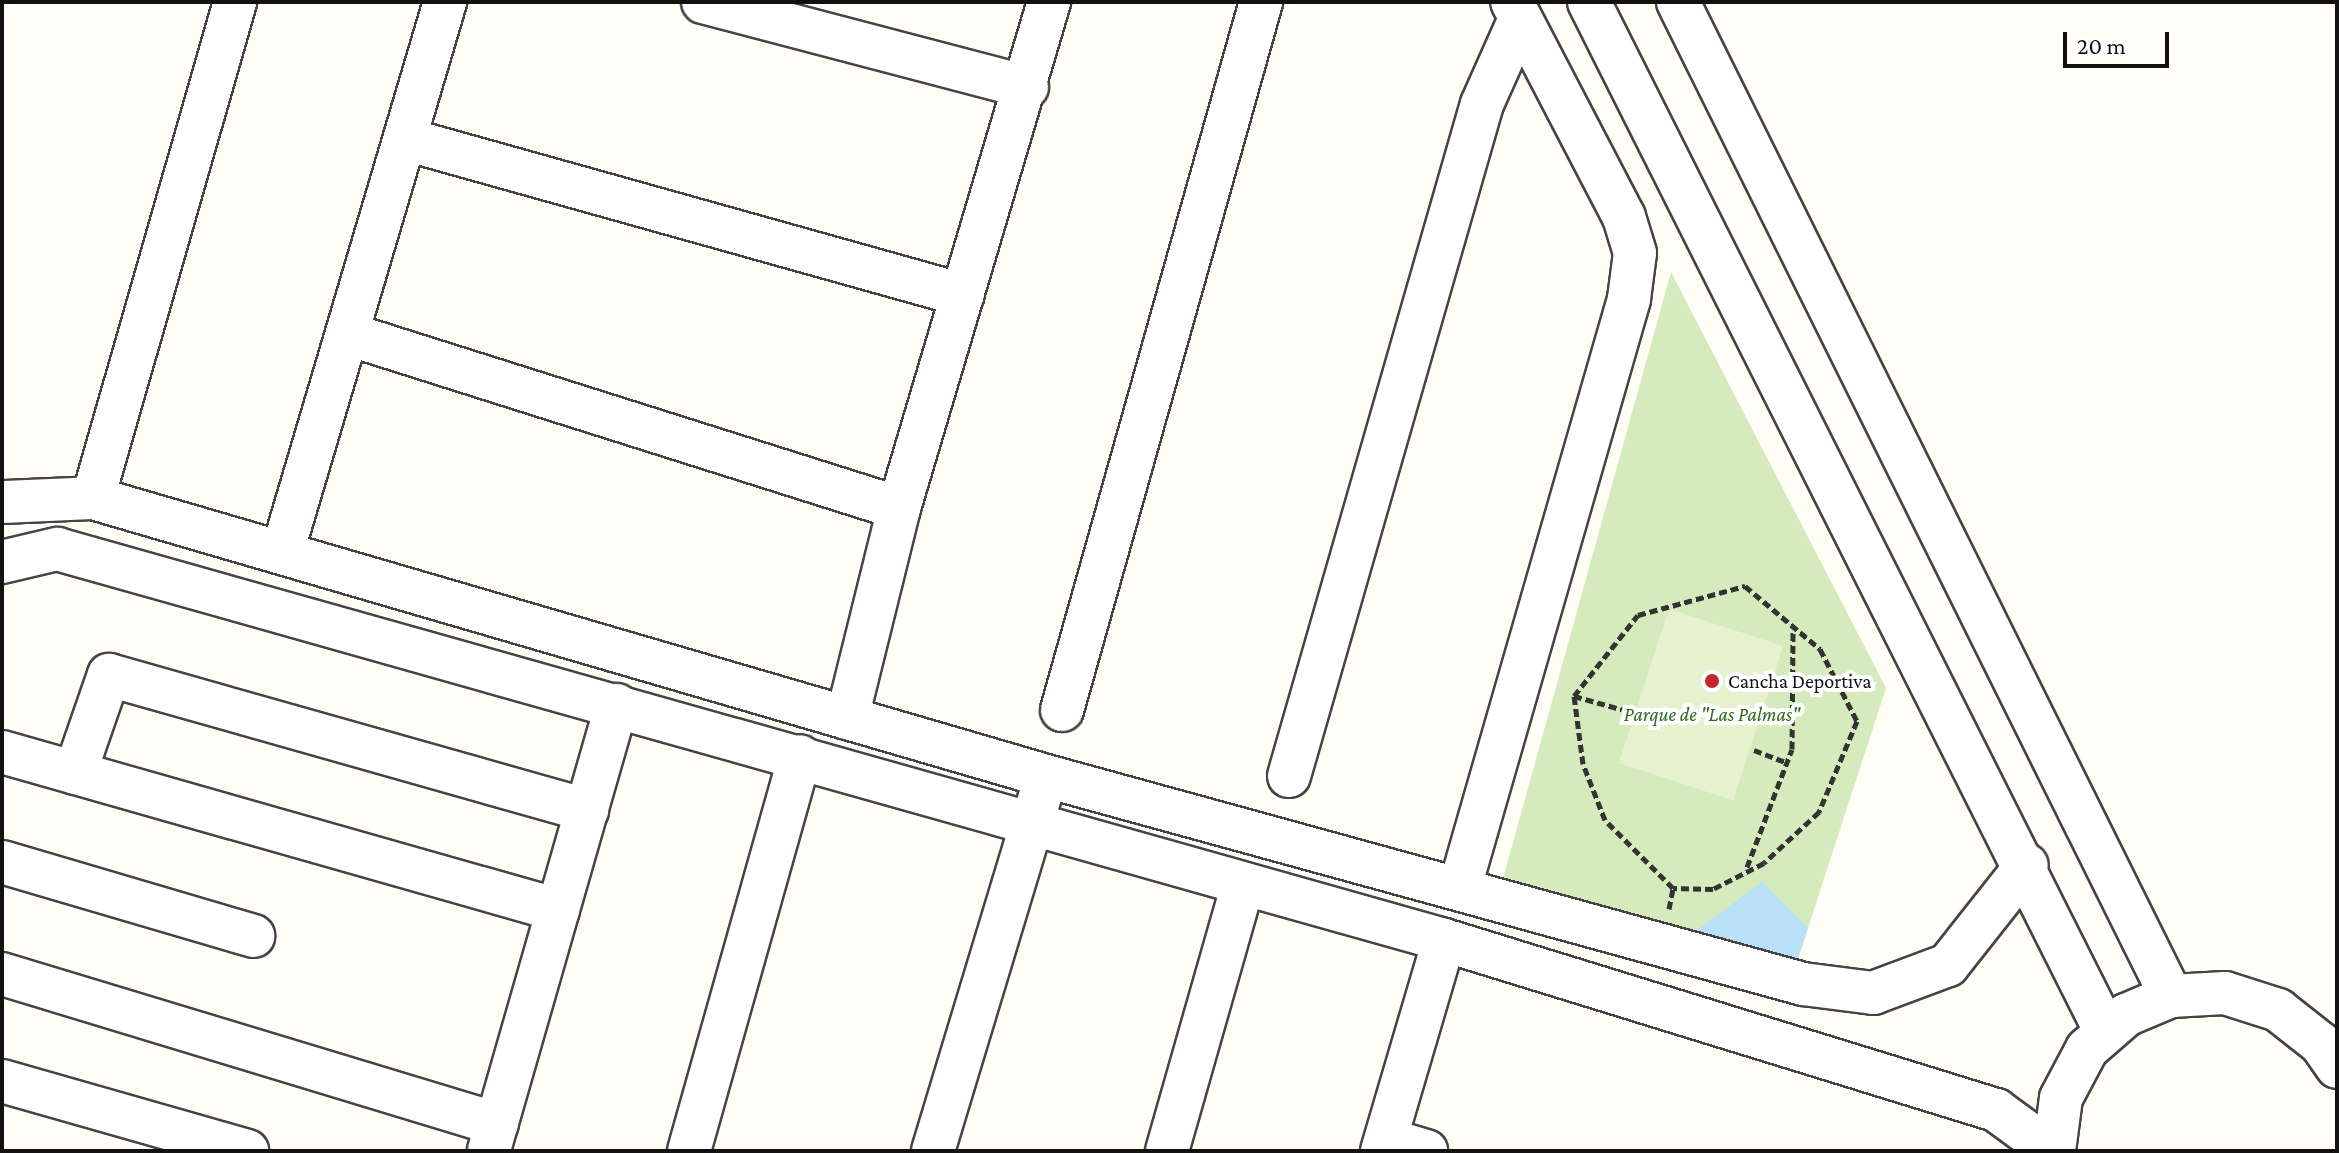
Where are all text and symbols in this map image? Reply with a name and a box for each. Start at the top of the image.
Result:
scale bar [2067,16,2173,66]
text: 20 m [2077,32,2126,59]
place label: Cancha Deportiva [1728,669,1871,693]
marker: Cancha Deportiva [1703,672,1721,690]
park label: Parque de "Las Palmas" [1624,702,1800,726]

